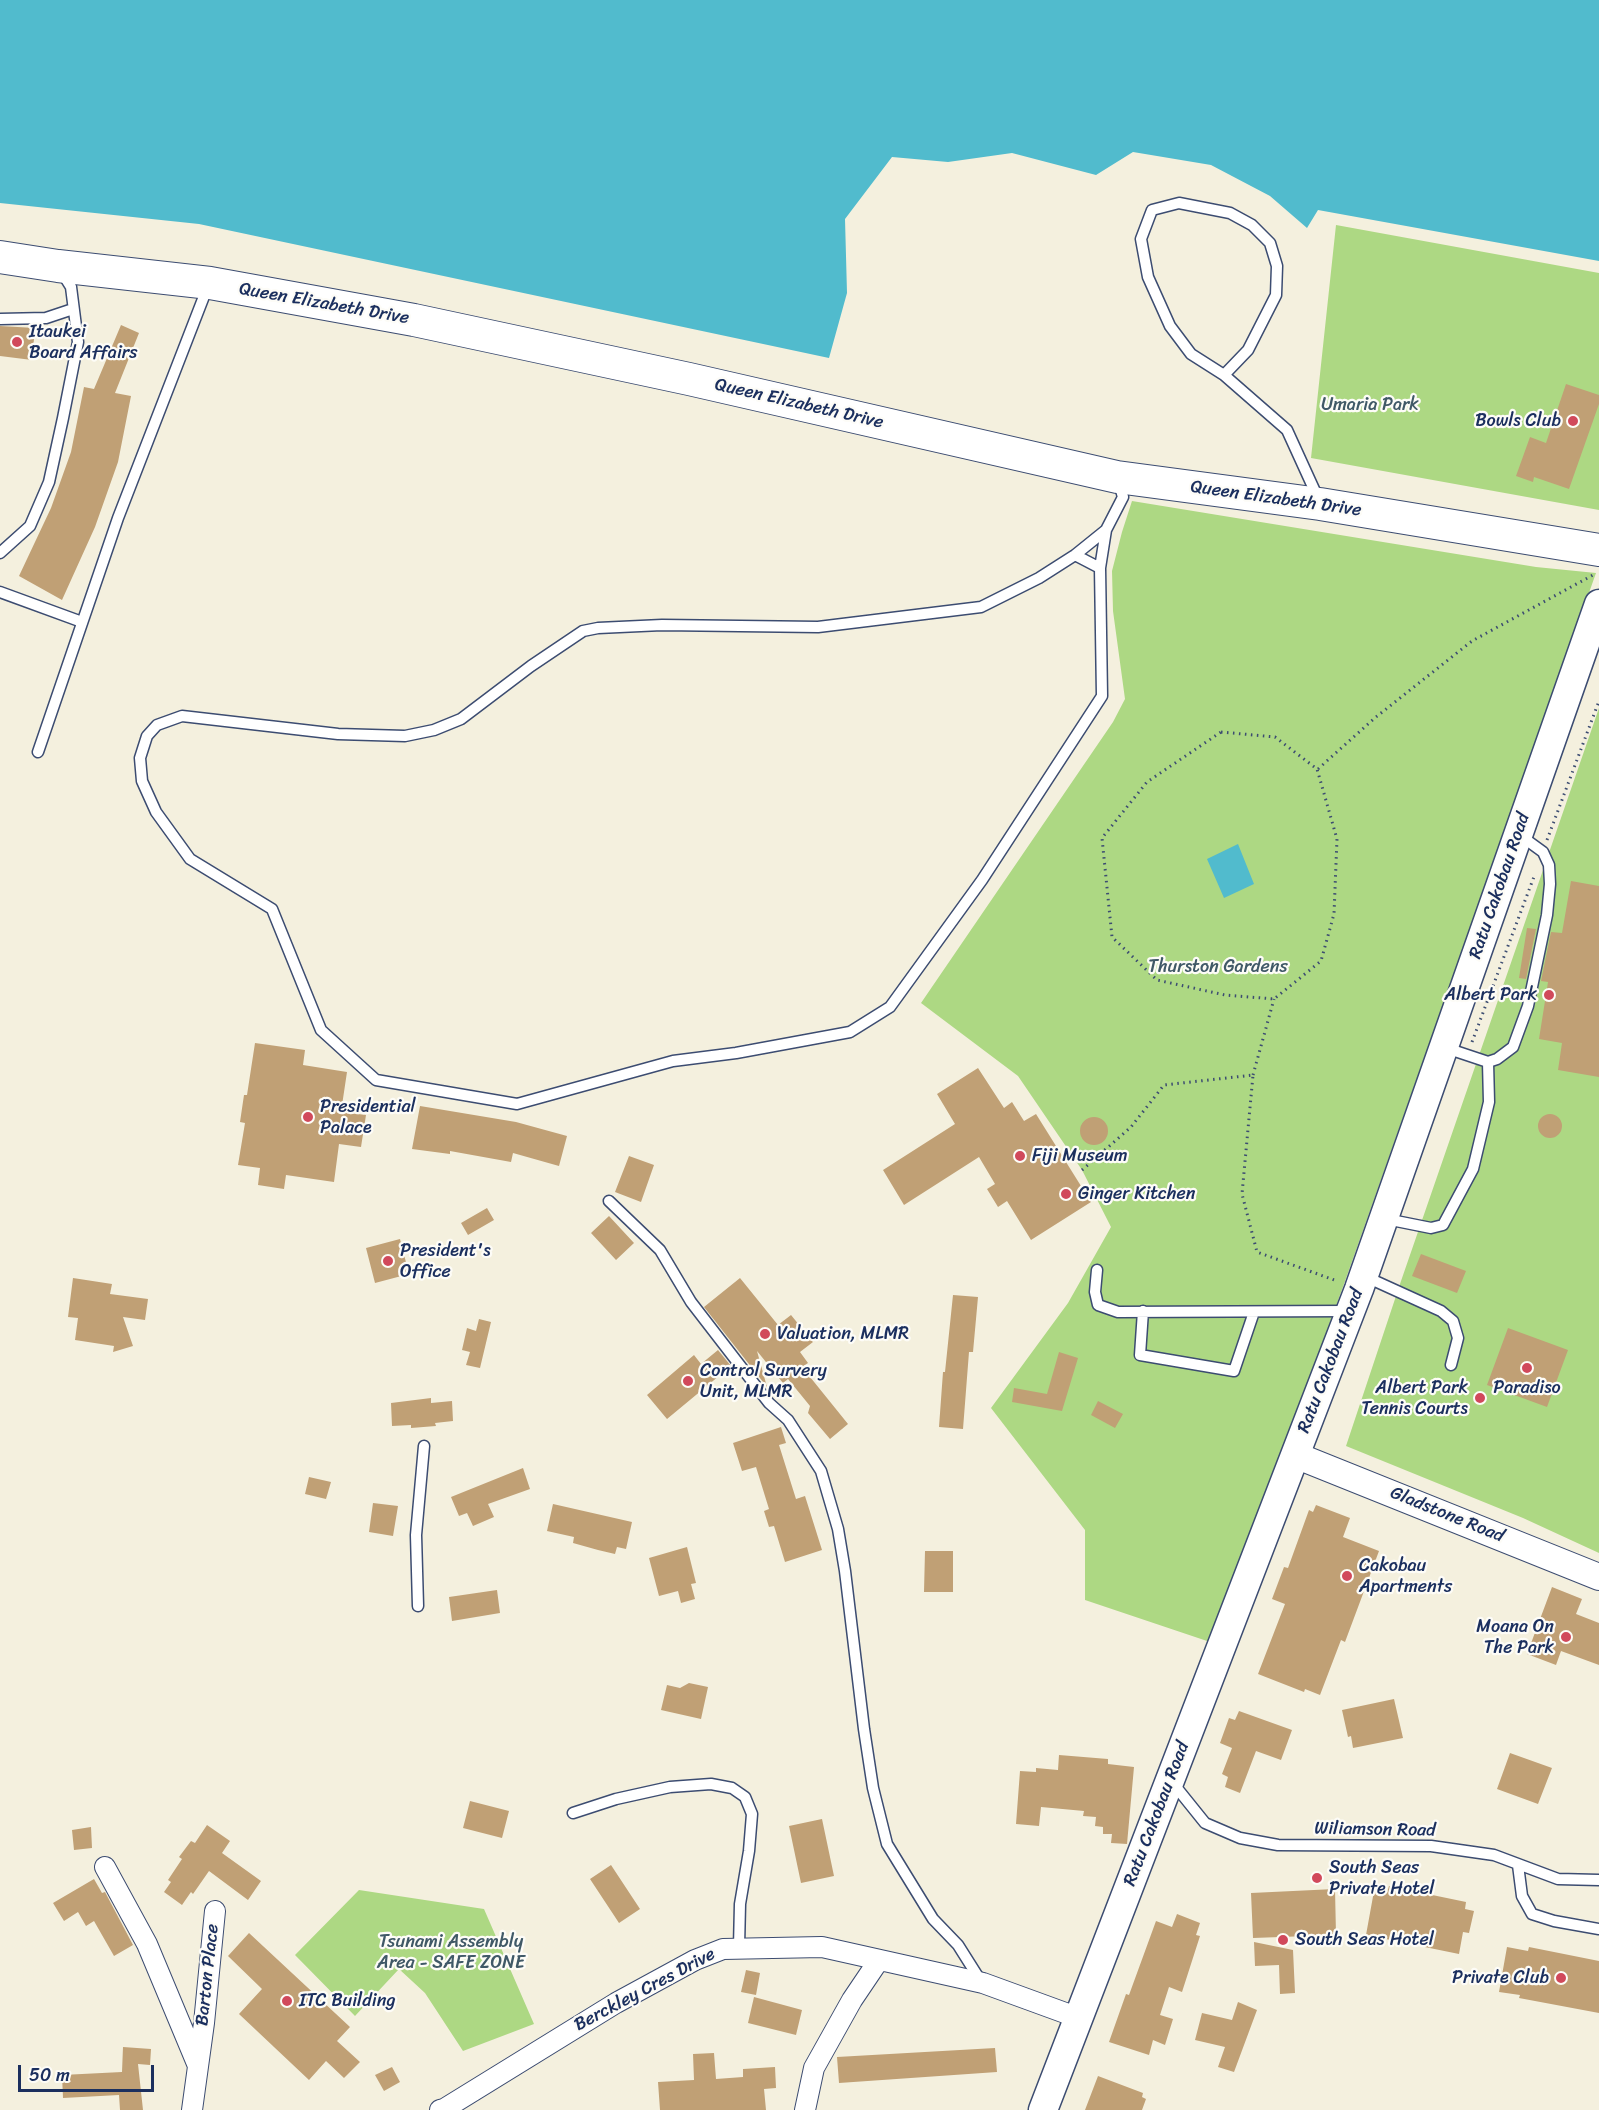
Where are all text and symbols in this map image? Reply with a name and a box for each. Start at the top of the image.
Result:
street label: Queen Elizabeth Drive [237,278,411,330]
place label: Itaukei Board Affairs [29,321,138,364]
marker: Itaukei Board Affairs [10,335,24,349]
street label: Queen Elizabeth Drive [713,374,885,434]
park label: Umaria Park [1321,394,1419,416]
place label: Bowls Club [1475,410,1561,432]
marker: Bowls Club [1566,414,1580,428]
street label: Queen Elizabeth Drive [1189,476,1363,522]
street label: Ratu Cakobau Road [1465,810,1535,962]
park label: Thurston Gardens [1148,956,1288,978]
place label: Albert Park [1444,984,1537,1006]
marker: Albert Park [1542,988,1556,1002]
place label: Presidential Palace [320,1096,416,1138]
marker: Presidential Palace [301,1110,315,1124]
place label: Fiji Museum [1032,1145,1128,1167]
marker: Fiji Museum [1013,1149,1027,1163]
place label: Ginger Kitchen [1078,1183,1195,1205]
marker: Ginger Kitchen [1059,1187,1073,1201]
place label: President's Office [400,1240,491,1282]
marker: President's Office [381,1254,395,1268]
street label: Ratu Cakobau Road [1294,1286,1368,1436]
place label: Valuation, MLMR [777,1323,909,1345]
marker: Valuation, MLMR [758,1327,772,1341]
place label: Control Survery Unit, MLMR [700,1360,827,1402]
marker: Paradiso [1520,1361,1534,1375]
marker: Control Survery Unit, MLMR [681,1374,695,1388]
place label: Albert Park Tennis Courts [1361,1377,1468,1420]
place label: Paradiso [1493,1377,1561,1399]
marker: Albert Park Tennis Courts [1473,1391,1487,1405]
street label: Gladstone Road [1387,1482,1507,1548]
place label: Cakobau Apartments [1359,1555,1452,1598]
marker: Cakobau Apartments [1340,1569,1354,1583]
place label: Moana On The Park [1476,1616,1554,1658]
marker: Moana On The Park [1559,1630,1573,1644]
street label: Ratu Cakobau Road [1120,1739,1194,1889]
street label: Wiliamson Road [1314,1818,1436,1842]
place label: South Seas Private Hotel [1329,1857,1434,1900]
marker: South Seas Private Hotel [1310,1871,1324,1885]
street label: Barton Place [192,1923,224,2027]
place label: South Seas Hotel [1295,1929,1434,1951]
park label: Tsunami Assembly Area - SAFE ZONE [377,1931,525,1974]
marker: South Seas Hotel [1276,1933,1290,1947]
street label: Berckley Cres Drive [571,1944,719,2036]
place label: Private Club [1452,1967,1549,1989]
marker: Private Club [1554,1971,1568,1985]
place label: ITC Building [299,1990,396,2012]
marker: ITC Building [280,1994,294,2008]
scale bar [21,2053,158,2091]
text: 50 m [29,2059,70,2091]

